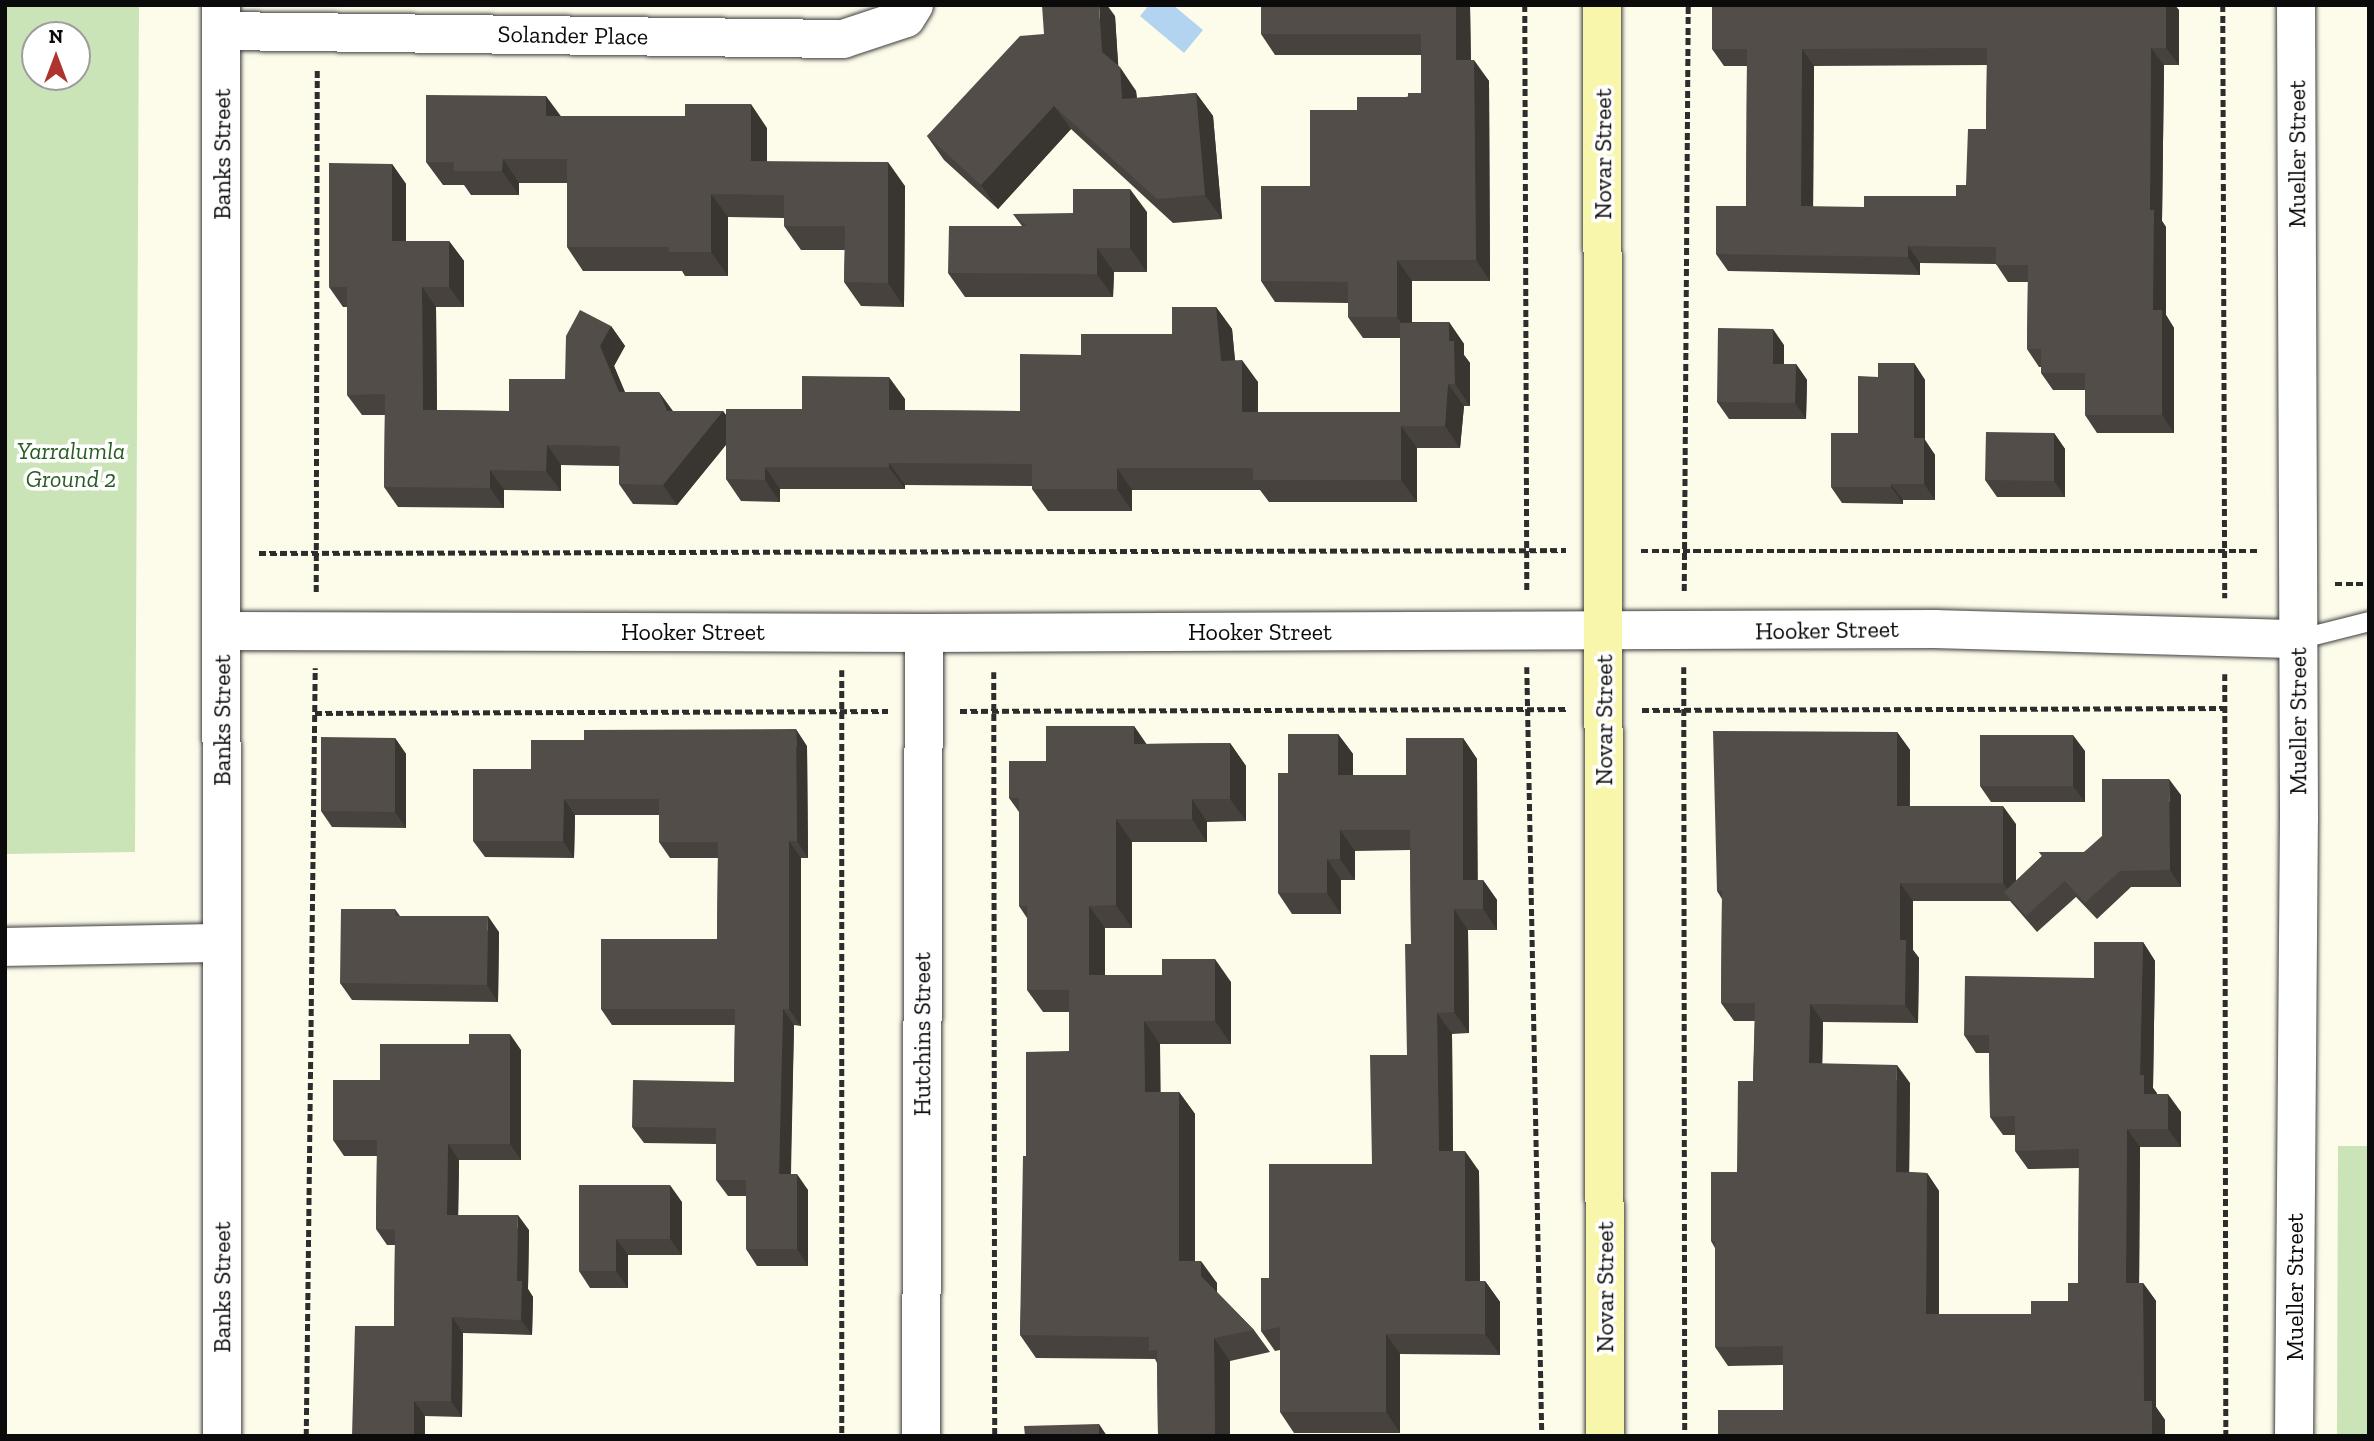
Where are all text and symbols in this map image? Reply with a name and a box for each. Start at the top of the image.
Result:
street label: Solander Place [497,19,649,51]
north arrow [21,21,91,91]
text: N [49,25,63,48]
street label: Mueller Street [2283,80,2311,228]
street label: Banks Street [208,88,236,220]
street label: Novar Street [1589,88,1617,220]
park label: Yarralumla Ground 2 [17,437,125,493]
street label: Hooker Street [1755,614,1899,646]
street label: Hooker Street [621,618,765,646]
street label: Hooker Street [1188,618,1332,646]
street label: Mueller Street [2284,647,2312,795]
street label: Banks Street [208,654,236,786]
street label: Novar Street [1590,654,1618,786]
street label: Hutchins Street [908,952,936,1116]
street label: Mueller Street [2281,1213,2309,1361]
street label: Banks Street [208,1221,236,1353]
street label: Novar Street [1591,1221,1619,1353]

